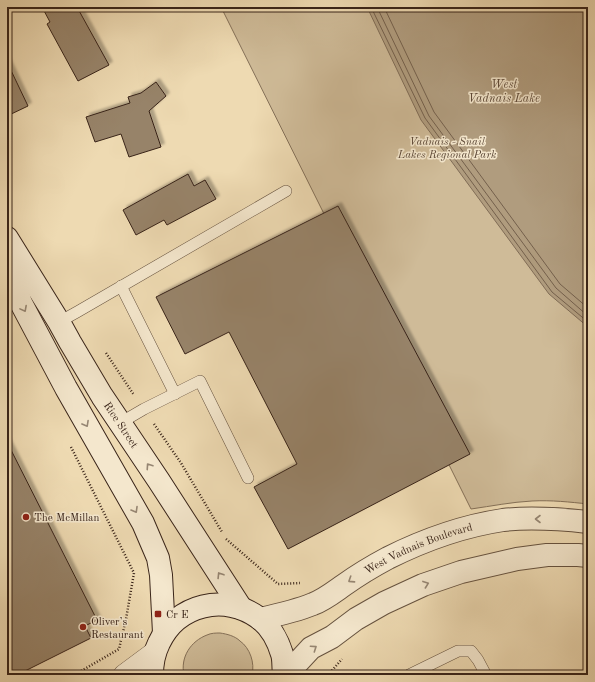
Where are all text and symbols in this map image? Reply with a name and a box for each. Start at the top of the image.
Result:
water label: West Vadnais Lake [468,79,540,105]
park label: Vadnais - Snail Lakes Regional Park [397,137,497,161]
one-way arrow [20,305,27,312]
street label: Rice Street [101,401,139,451]
one-way arrow [82,419,89,427]
one-way arrow [147,464,154,471]
one-way arrow [131,506,138,513]
marker: The McMillan [21,512,31,522]
place label: The McMillan [34,513,100,524]
one-way arrow [535,515,541,523]
street label: West Vadnais Boulevard [363,522,474,577]
one-way arrow [218,572,225,579]
one-way arrow [348,575,355,583]
one-way arrow [422,580,429,588]
marker: Cr E [153,609,163,619]
place label: Cr E [166,610,189,621]
place label: Oliver’s Restaurant [91,617,144,641]
marker: Oliver’s Restaurant [78,622,88,632]
one-way arrow [309,646,316,653]

